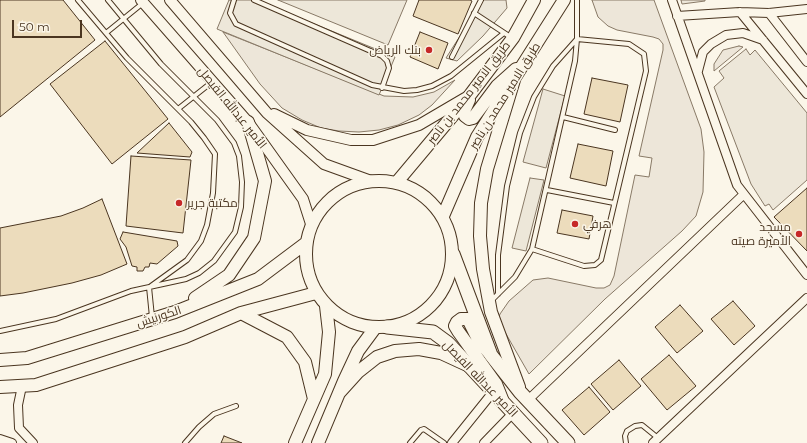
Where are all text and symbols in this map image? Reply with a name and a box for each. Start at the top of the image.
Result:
scale bar [14,12,84,38]
text: 50 m [19,19,50,34]
street label: طريق الامير محمد بن ناصر [424,39,514,147]
street label: طريق الامير محمد ن ناصر [466,40,544,152]
place label: بنك الرياض [369,43,421,57]
marker: بنك الرياض [424,45,434,55]
street label: الأمير عبدالله الفيصل [195,64,269,152]
place label: مكتبة جرير [187,196,238,210]
marker: مكتبة جرير [174,198,184,208]
place label: هرفي [583,217,612,231]
marker: هرفي [570,219,580,229]
place label: مسجد الأميرة صيته [731,220,791,248]
marker: مسجد الأميرة صيته [794,229,804,239]
street label: الكورنيش [135,303,183,331]
street label: الأمير عبدالله الفيصل [440,338,520,420]

